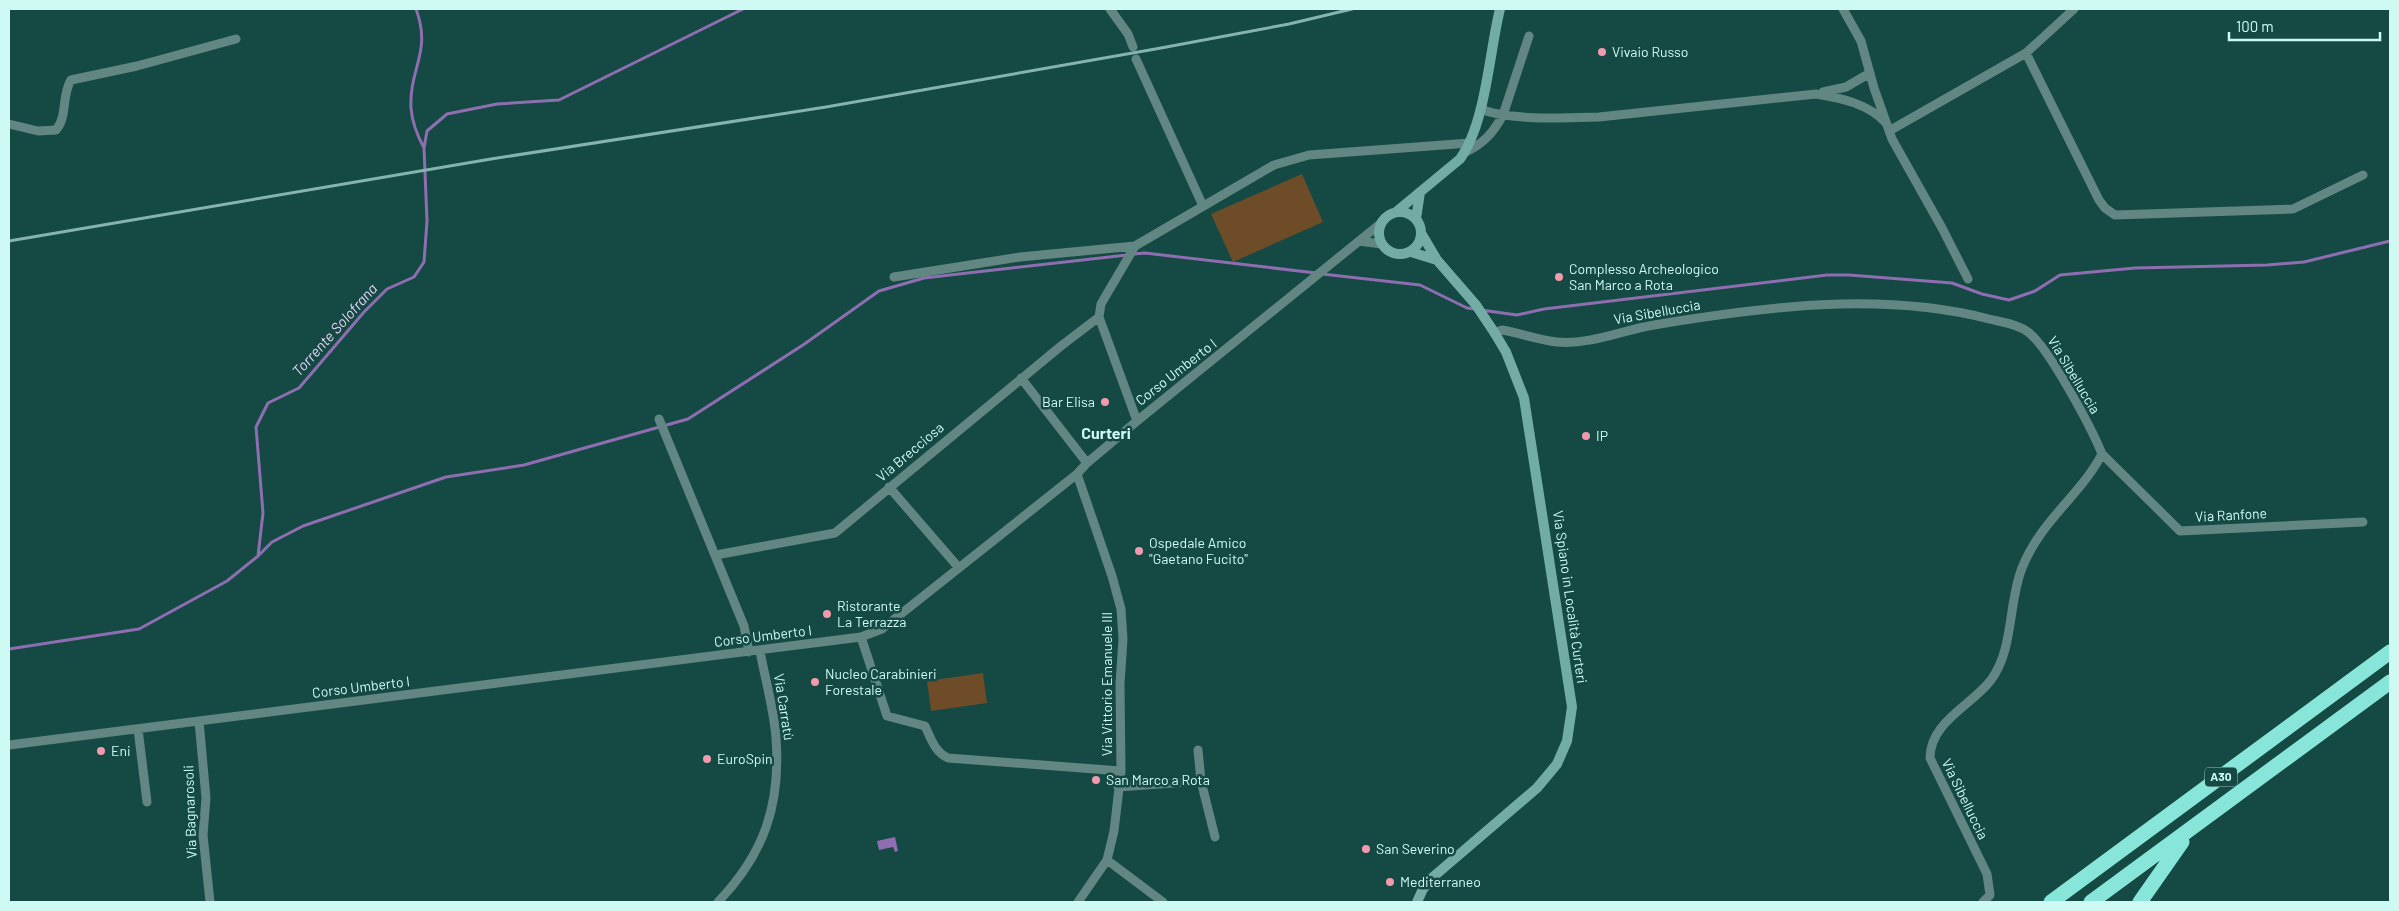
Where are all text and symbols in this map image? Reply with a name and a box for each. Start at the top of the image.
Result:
scale bar [2229,10,2380,42]
text: 100 m [2236,17,2274,35]
place label: Vivaio Russo [1612,43,1688,60]
marker: Vivaio Russo [1596,46,1608,58]
place label: Complesso Archeologico San Marco a Rota [1569,260,1719,293]
marker: Complesso Archeologico San Marco a Rota [1553,271,1565,283]
water label: Torrente Solofrana [288,279,381,379]
street label: Via Sibelluccia [1612,296,1702,327]
street label: Via Sibelluccia [2045,333,2104,417]
street label: Corso Umberto I [1132,335,1220,409]
place label: Bar Elisa [1042,393,1095,410]
marker: Bar Elisa [1099,396,1111,408]
street label: Via Brecciosa [873,419,947,485]
district label: Curteri [1081,423,1131,442]
place label: IP [1596,427,1608,444]
marker: IP [1580,430,1592,442]
street label: Via Ranfone [2195,504,2267,525]
street label: Via Spiano in Località Curteri [1550,509,1591,684]
place label: Ospedale Amico "Gaetano Fucito" [1149,534,1248,567]
marker: Ospedale Amico "Gaetano Fucito" [1133,545,1145,557]
place label: Ristorante La Terrazza [837,597,906,630]
marker: Ristorante La Terrazza [821,608,833,620]
street label: Via Vittorio Emanuele III [1098,612,1115,756]
street label: Corso Umberto I [713,621,813,650]
place label: Nucleo Carabinieri Forestale [825,665,937,698]
street label: Corso Umberto I [311,672,411,701]
street label: Via Carratù [771,672,798,741]
marker: Nucleo Carabinieri Forestale [809,676,821,688]
place label: Eni [111,742,131,759]
marker: Eni [95,745,107,757]
place label: EuroSpin [717,750,773,767]
marker: EuroSpin [701,753,713,765]
street label: Via Sibelluccia [1939,756,1992,842]
street label: Via Bagnarosoli [179,765,200,859]
road number: A30 [2205,768,2237,786]
place label: San Marco a Rota [1106,771,1210,788]
marker: San Marco a Rota [1090,774,1102,786]
place label: San Severino [1376,840,1455,857]
marker: San Severino [1360,843,1372,855]
place label: Mediterraneo [1400,873,1481,890]
marker: Mediterraneo [1384,876,1396,888]

